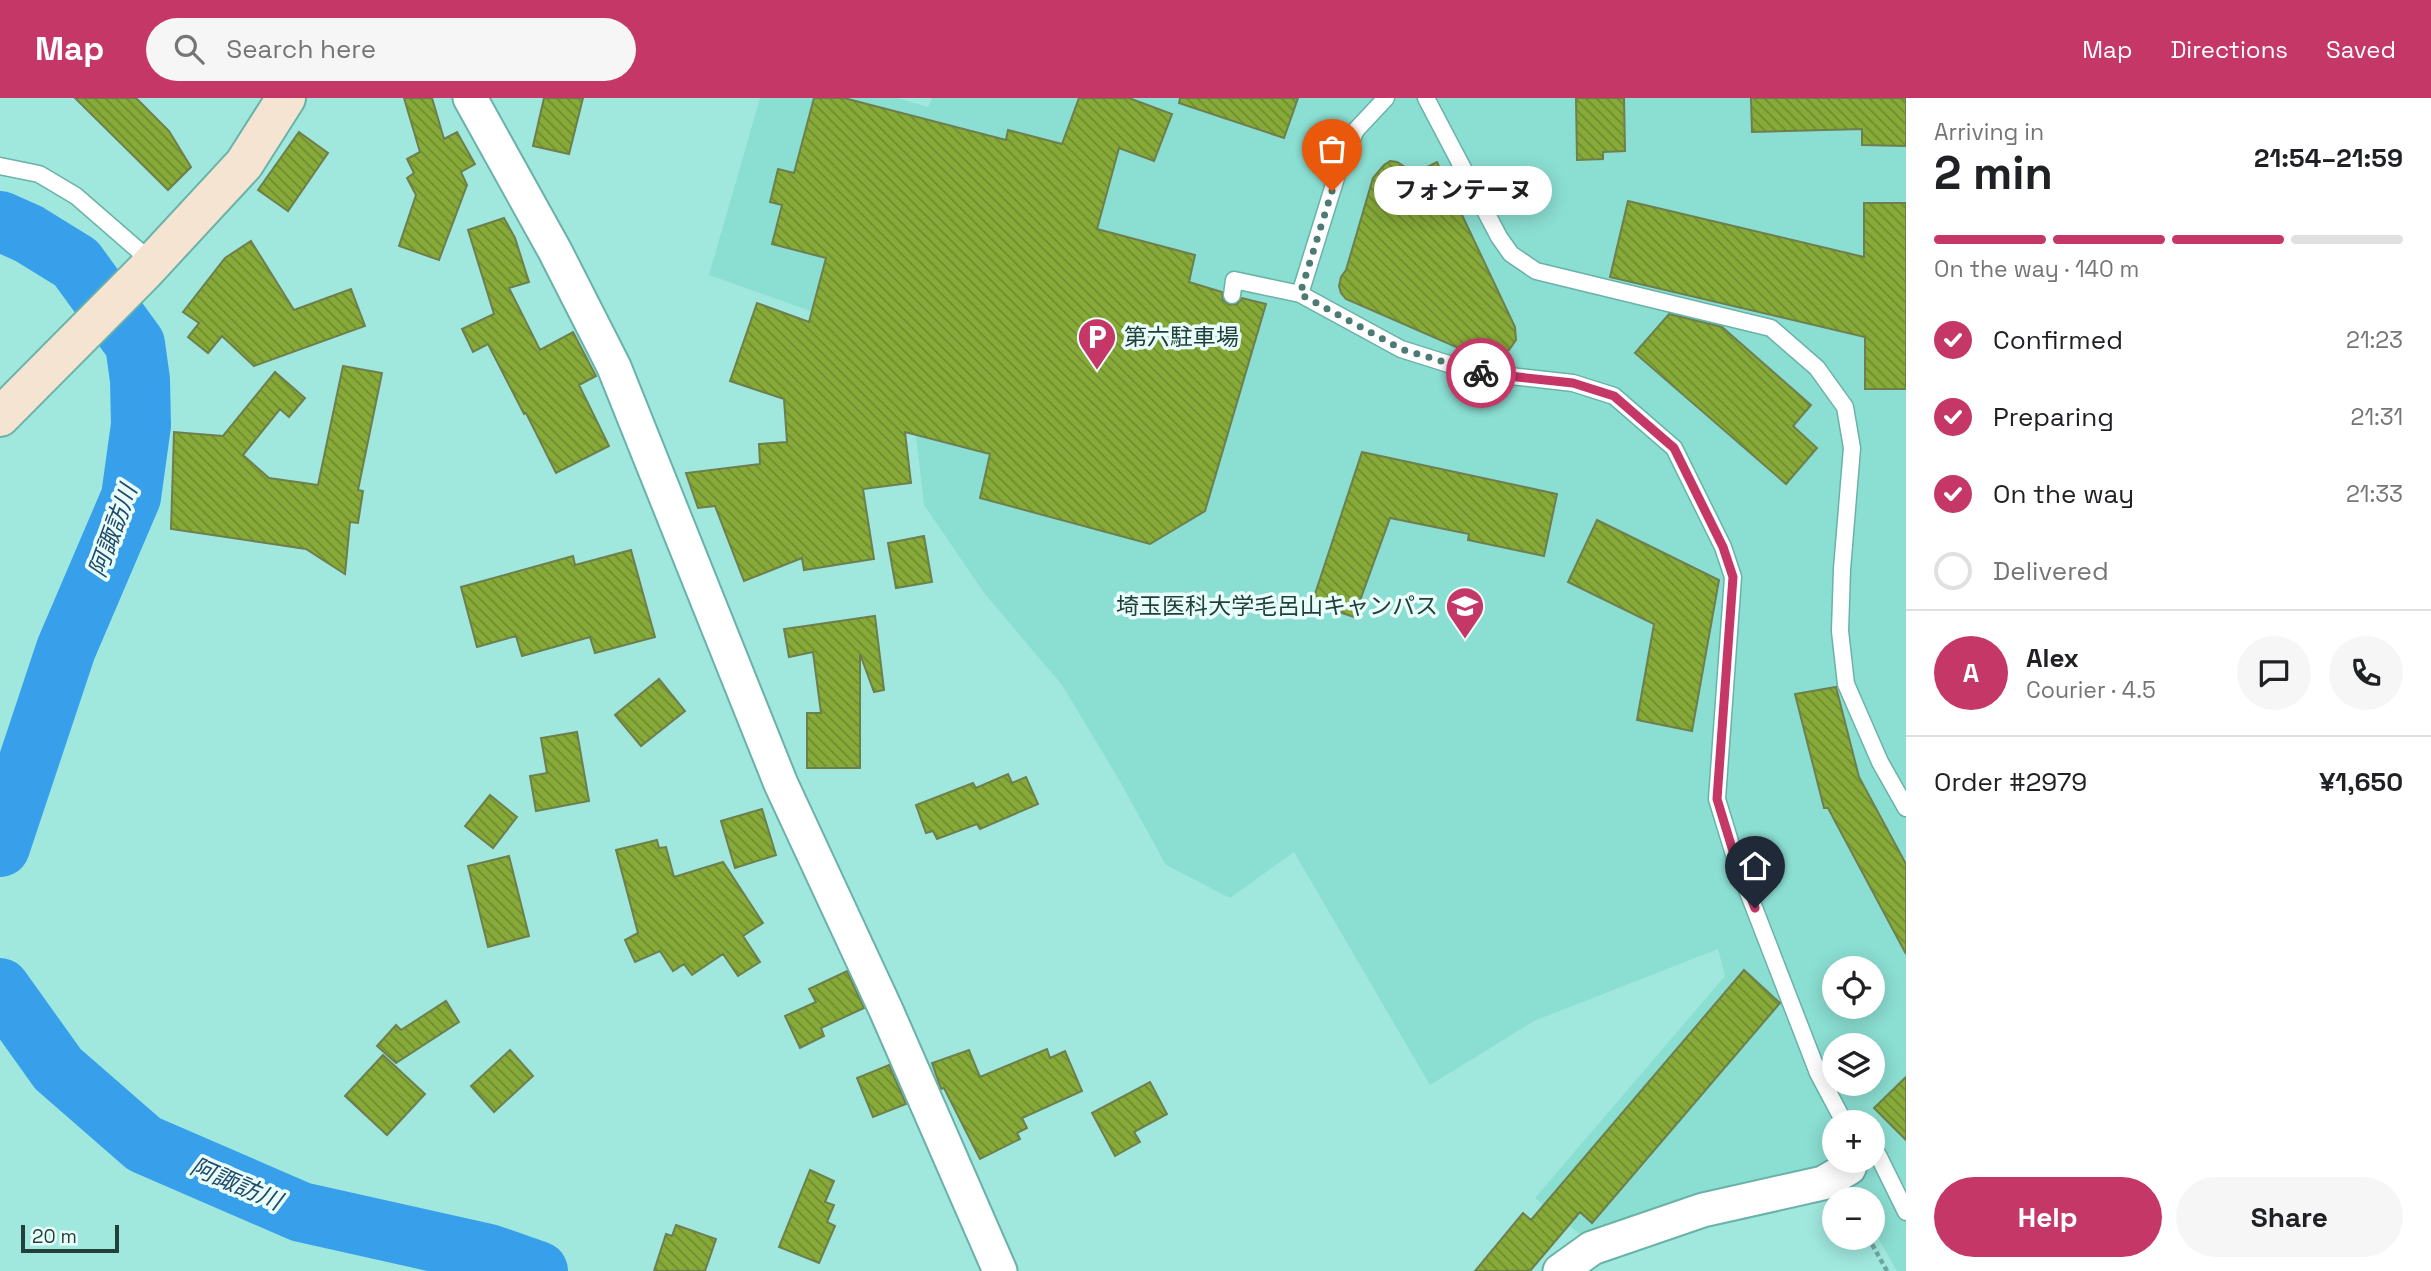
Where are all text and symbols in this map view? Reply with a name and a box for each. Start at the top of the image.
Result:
search box [146,18,636,81]
text: Map [35,28,104,70]
icon: search [170,30,208,68]
text: Search here [226,32,376,66]
text: Map [2082,34,2132,65]
text: Directions [2170,34,2288,65]
text: Saved [2326,34,2396,65]
text: Arriving in [1934,117,2044,147]
pin [1302,119,1362,191]
icon: bag [1313,130,1351,168]
text: 21:54–21:59 [2254,141,2403,175]
text: 2 min [1934,144,2053,202]
callout: フォンテーヌ [1374,166,1552,216]
text: フォンテーヌ [1394,175,1532,205]
text: On the way · 140 m [1934,254,2139,284]
parking icon: 第六駐車場 [1076,316,1118,371]
icon: check [1934,321,1972,359]
place label: 第六駐車場 [1124,322,1239,352]
text: Confirmed [1993,323,2123,357]
text: 21:23 [2346,325,2403,355]
courier [1446,338,1516,408]
icon: bike [1462,354,1500,392]
icon: check [1934,398,1972,436]
text: Preparing [1993,400,2114,434]
text: 21:31 [2351,402,2403,432]
icon: check [1934,475,1972,513]
text: On the way [1993,477,2134,511]
water label: 阿諏訪川 [82,478,145,581]
text: 21:33 [2346,479,2403,509]
text: Delivered [1993,554,2109,588]
school or university icon: 埼玉医科大学毛呂山キャンパス [1444,585,1486,640]
place label: 埼玉医科大学毛呂山キャンパス [1116,591,1438,621]
button: chat [2237,636,2311,710]
button: phone [2329,636,2403,710]
text: Alex [2026,641,2079,675]
text: A [1963,656,1979,690]
text: Courier · 4.5 [2026,675,2156,705]
text: Order #2979 [1934,765,2087,799]
text: ¥1,650 [2319,765,2403,799]
pin [1725,836,1785,908]
icon: home [1736,847,1774,885]
map controls [1822,956,1885,1250]
button: locate [1822,956,1885,1019]
button: layers [1822,1033,1885,1096]
button: + [1822,1110,1885,1173]
water label: 阿諏訪川 [186,1151,289,1218]
button: Help [1934,1177,2162,1257]
button: Share [2176,1177,2403,1257]
button: − [1822,1187,1885,1250]
scale bar [21,1222,119,1254]
text: 20 m [32,1224,77,1249]

